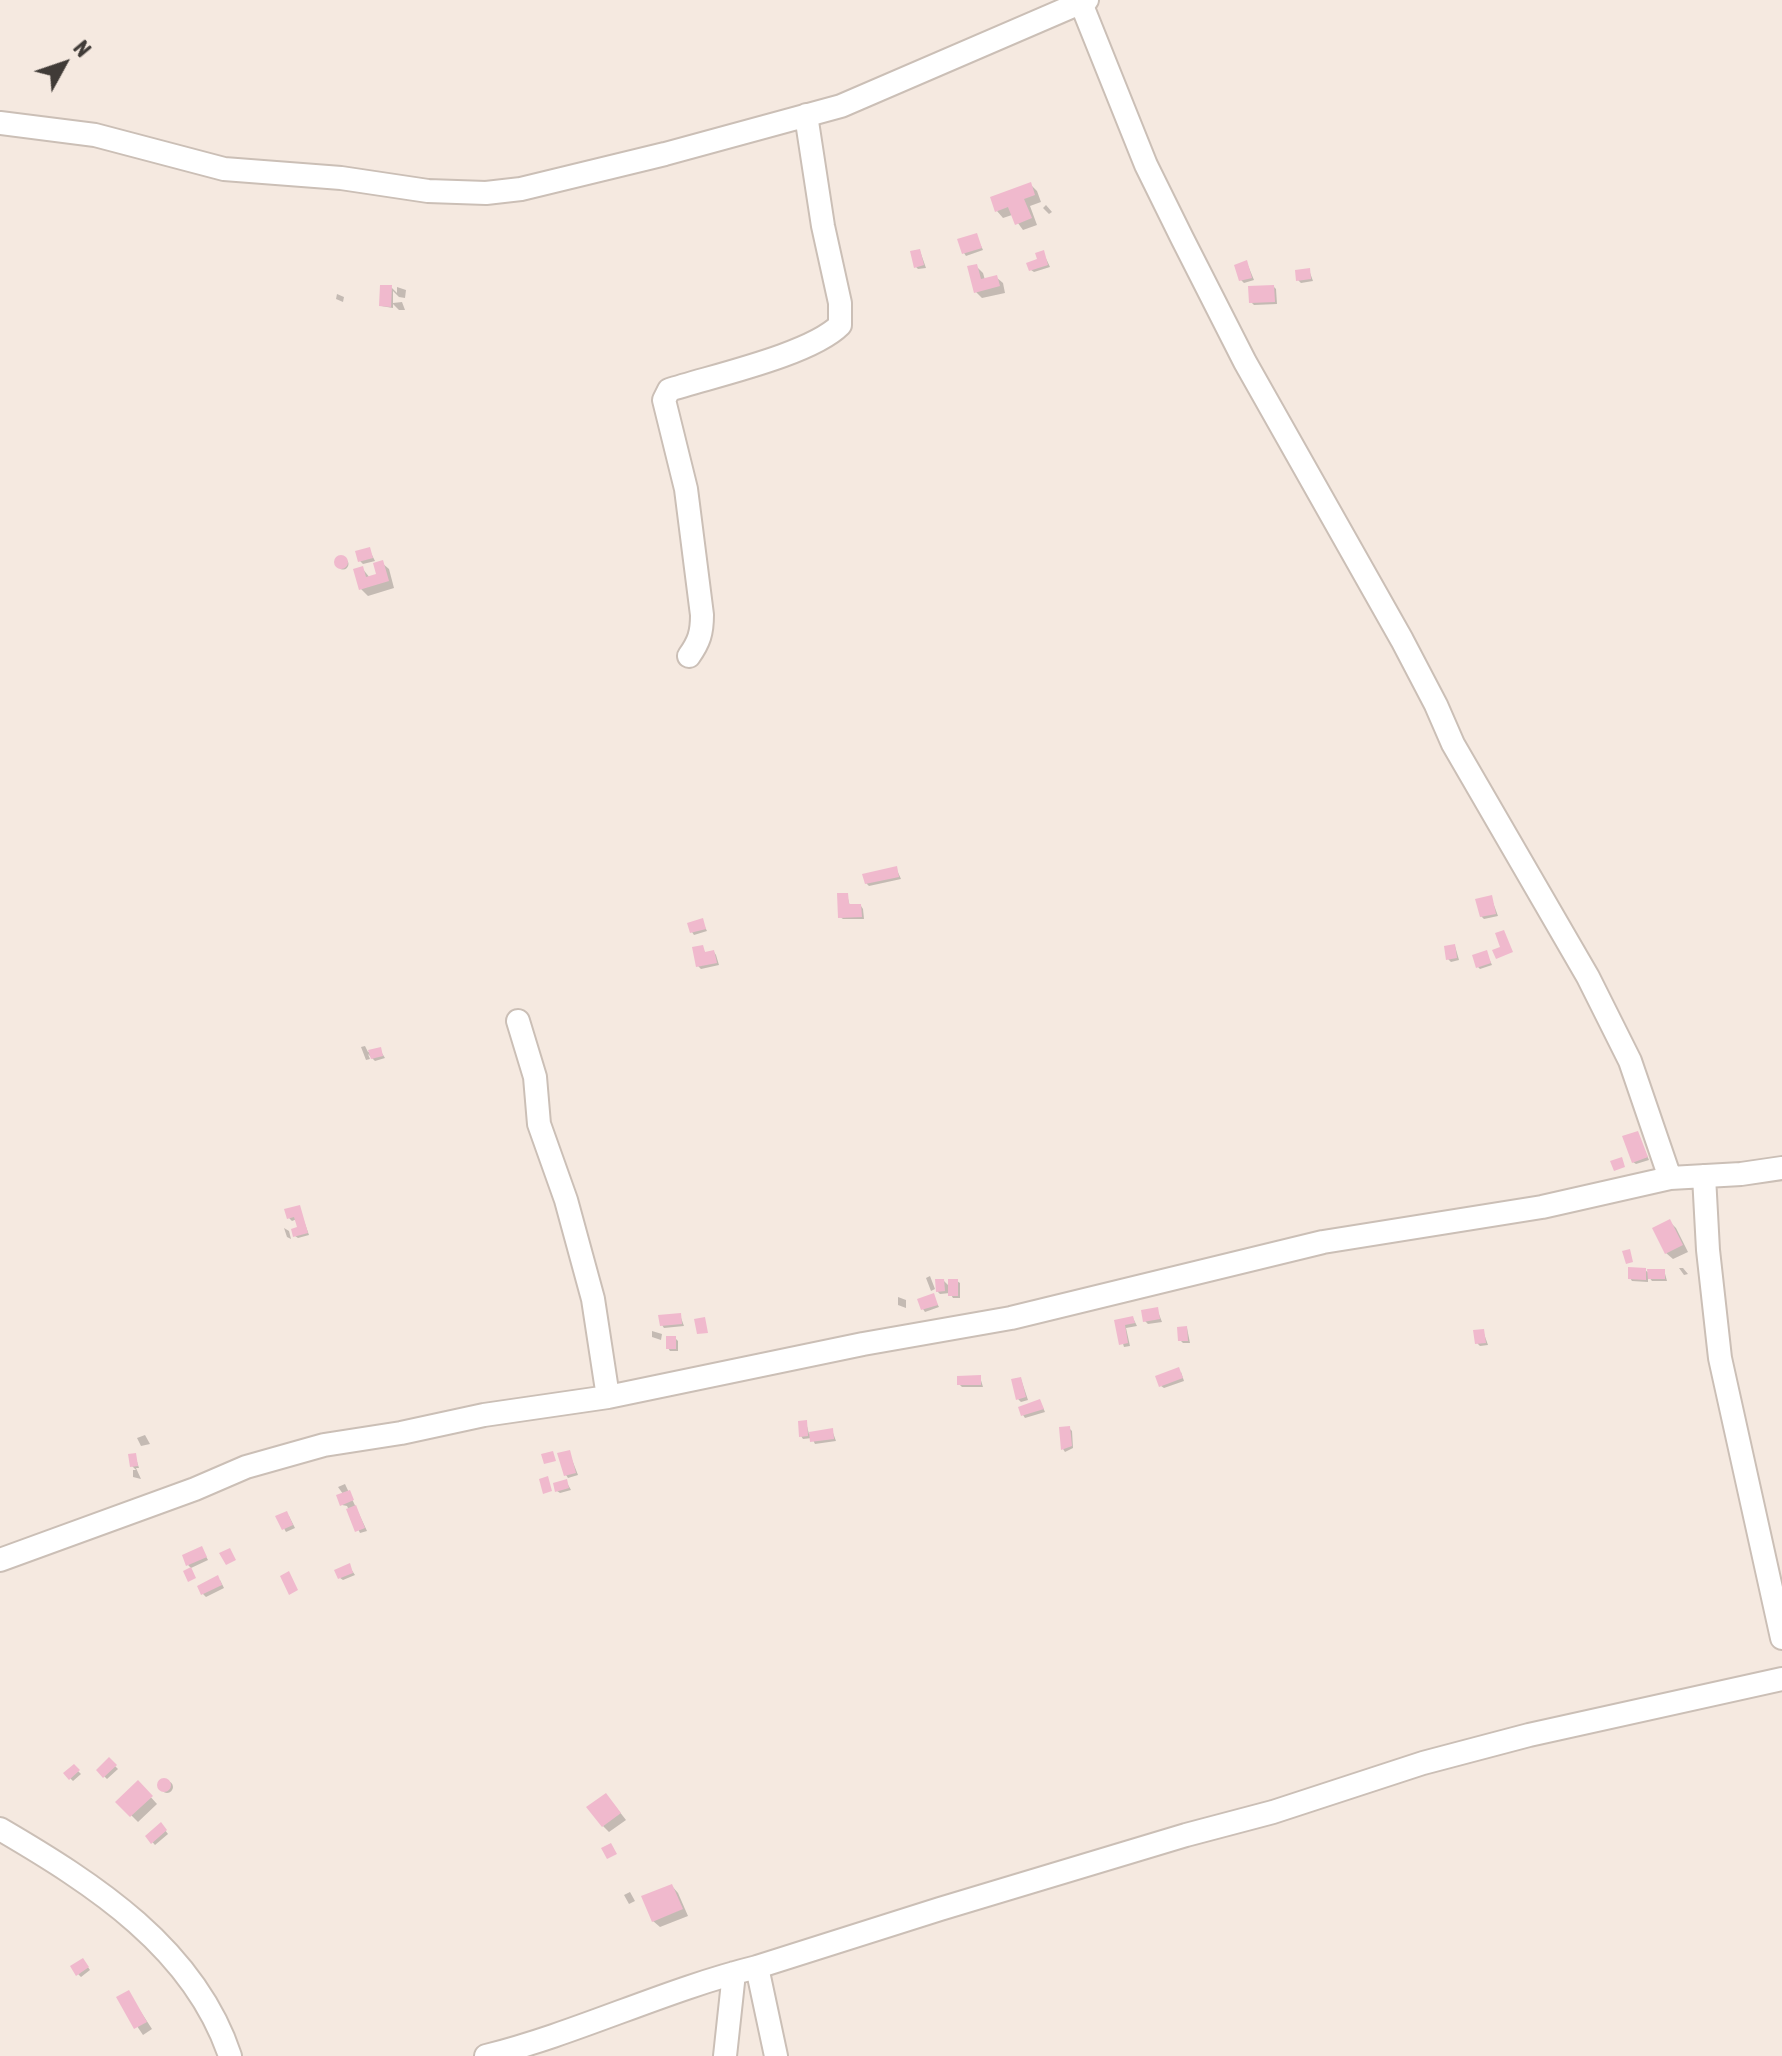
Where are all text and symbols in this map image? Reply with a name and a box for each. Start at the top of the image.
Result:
north arrow [24,24,104,104]
text: N [68,35,97,62]

